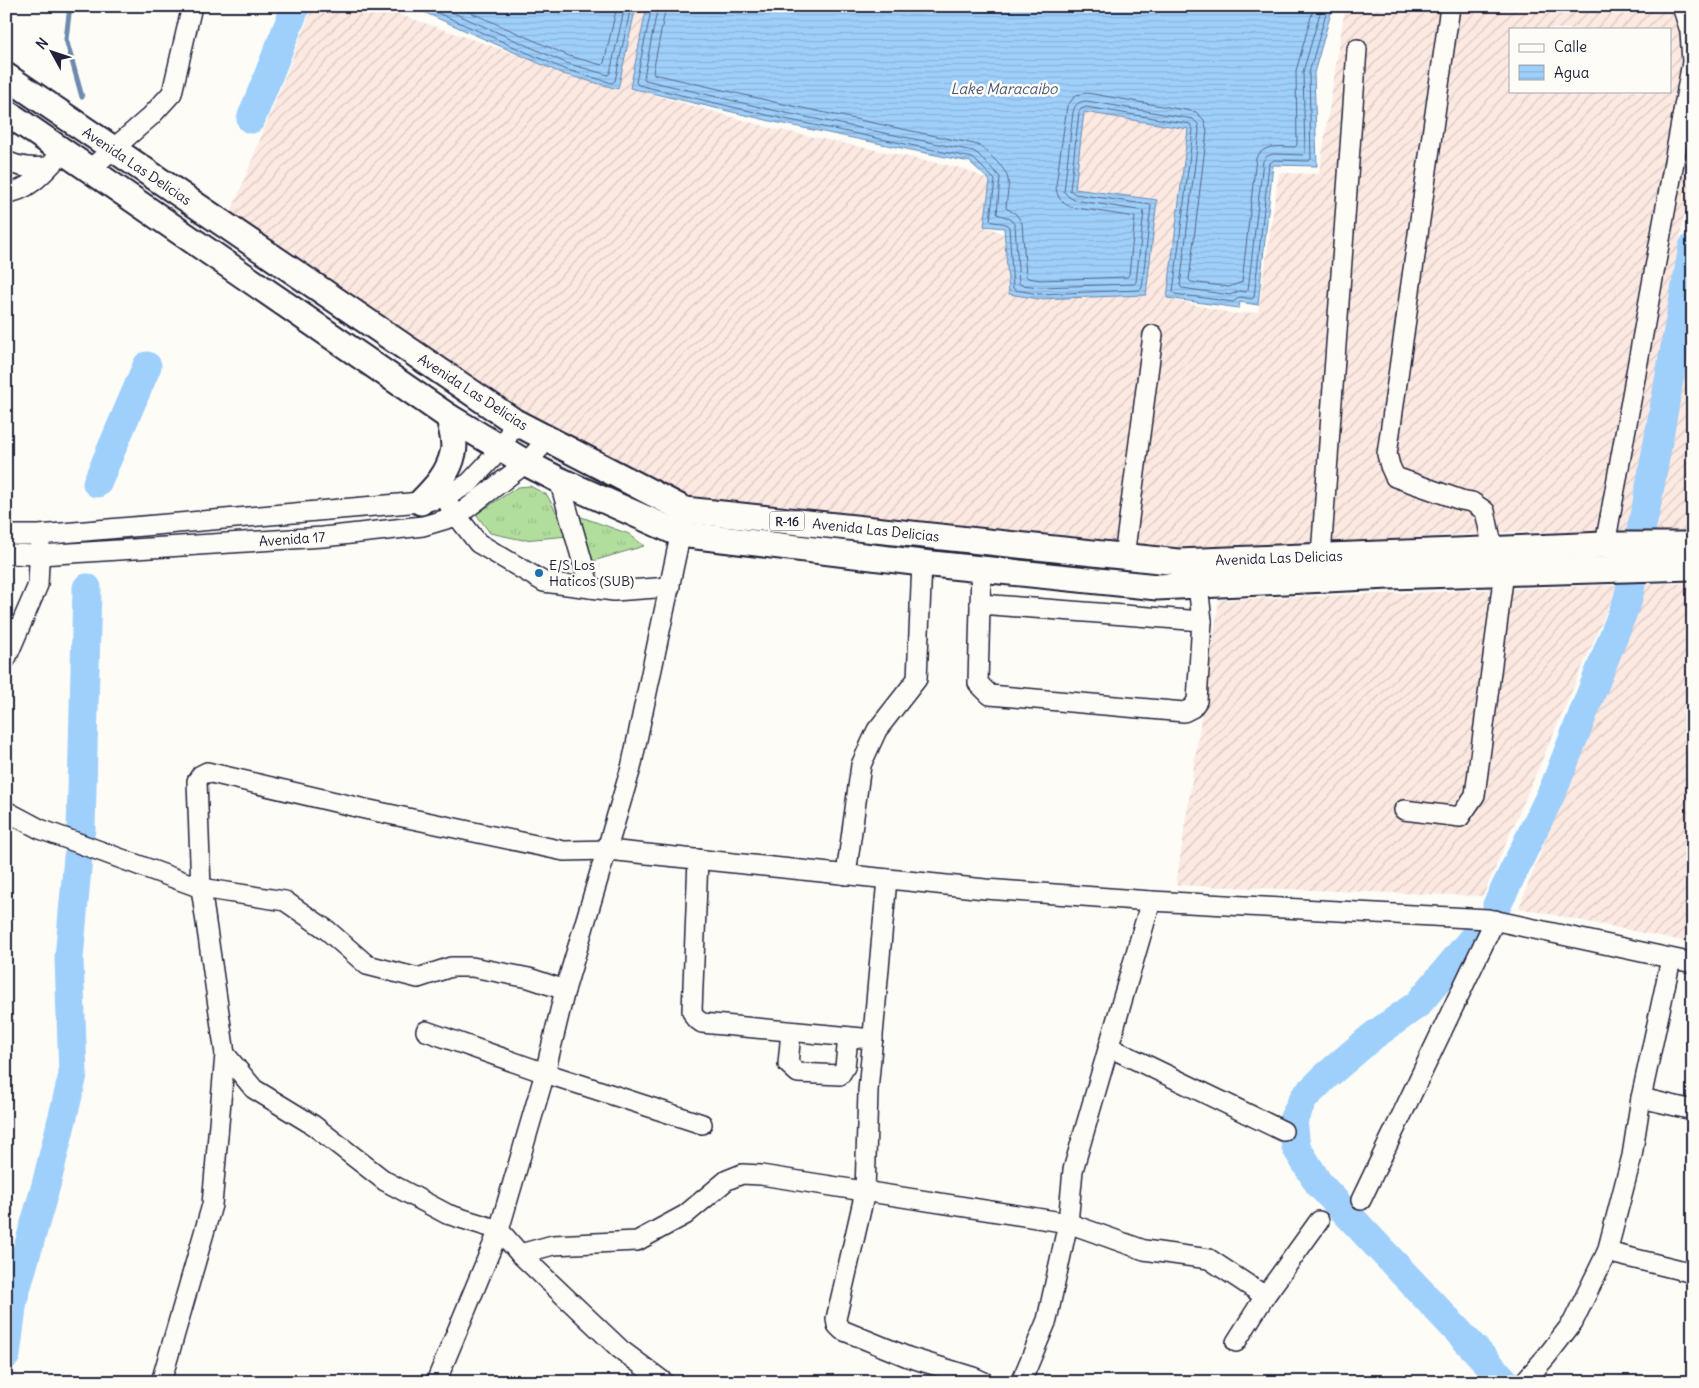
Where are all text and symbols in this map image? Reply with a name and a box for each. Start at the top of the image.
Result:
north arrow [28,28,78,78]
legend [1509,28,1672,92]
text: N [32,34,52,53]
text: Calle [1554,37,1587,56]
text: Agua [1554,63,1590,82]
water label: Lake Maracaibo [950,79,1059,98]
street label: Avenida Las Delicias [79,123,195,209]
street label: Avenida Las Delicias [415,350,531,434]
road number: R-16 [770,512,804,530]
street label: Avenida Las Delicias [812,514,940,546]
street label: Avenida 17 [258,528,326,550]
street label: Avenida Las Delicias [1215,547,1343,569]
place label: E/S Los Haticos (SUB) [549,556,634,590]
marker: E/S Los Haticos (SUB) [533,567,545,579]

